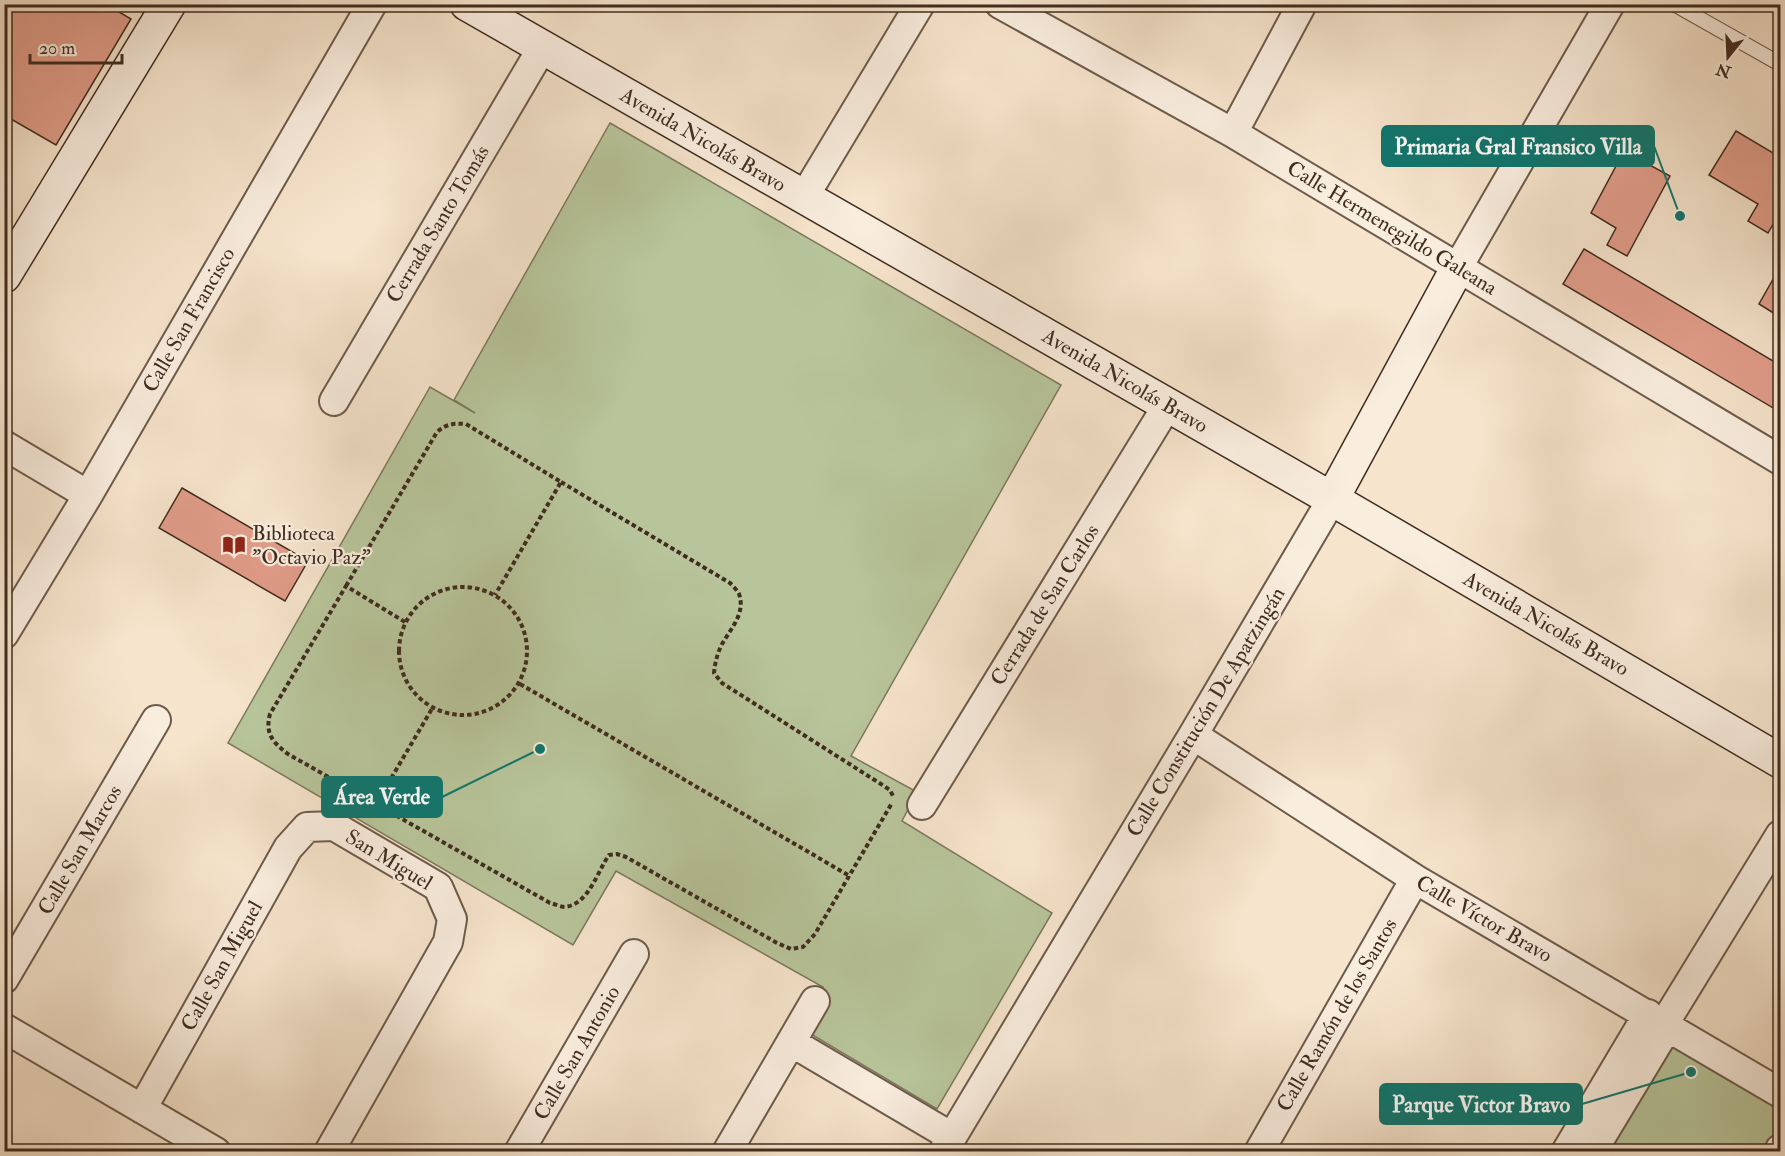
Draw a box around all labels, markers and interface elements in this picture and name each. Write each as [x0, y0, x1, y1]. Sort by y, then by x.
scale bar [30, 27, 122, 65]
north arrow [1698, 27, 1758, 87]
text: 20 m [39, 37, 75, 60]
text: N [1713, 58, 1735, 82]
street label: Avenida Nicolás Bravo [614, 81, 791, 198]
callout: Primaria Gral Fransico Villa [1382, 126, 1654, 166]
text: Primaria Gral Fransico Villa [1394, 133, 1643, 161]
street label: Cerrada Santo Tomás [380, 140, 496, 308]
street label: Calle Hermenegildo Galeana [1282, 154, 1502, 302]
street label: Calle San Francisco [137, 243, 241, 397]
street label: Avenida Nicolás Bravo [1036, 322, 1213, 439]
street label: Cerrada de San Carlos [984, 519, 1106, 691]
place label: Biblioteca "Octavio Paz" [252, 520, 371, 571]
library icon: Biblioteca "Octavio Paz" [221, 532, 247, 558]
street label: Avenida Nicolás Bravo [1457, 565, 1634, 682]
street label: Calle Constitución De Apatzingán [1121, 582, 1291, 842]
callout: Área Verde [322, 777, 442, 817]
street label: Calle San Marcos [32, 780, 128, 920]
text: Área Verde [333, 782, 431, 811]
street label: San Miguel [340, 823, 438, 897]
street label: Calle Víctor Bravo [1411, 869, 1557, 969]
street label: Calle San Miguel [175, 896, 269, 1036]
street label: Calle Ramón de los Santos [1271, 914, 1403, 1116]
street label: Calle San Antonio [528, 981, 626, 1125]
callout: Parque Victor Bravo [1380, 1084, 1582, 1124]
text: Parque Victor Bravo [1392, 1091, 1570, 1120]

